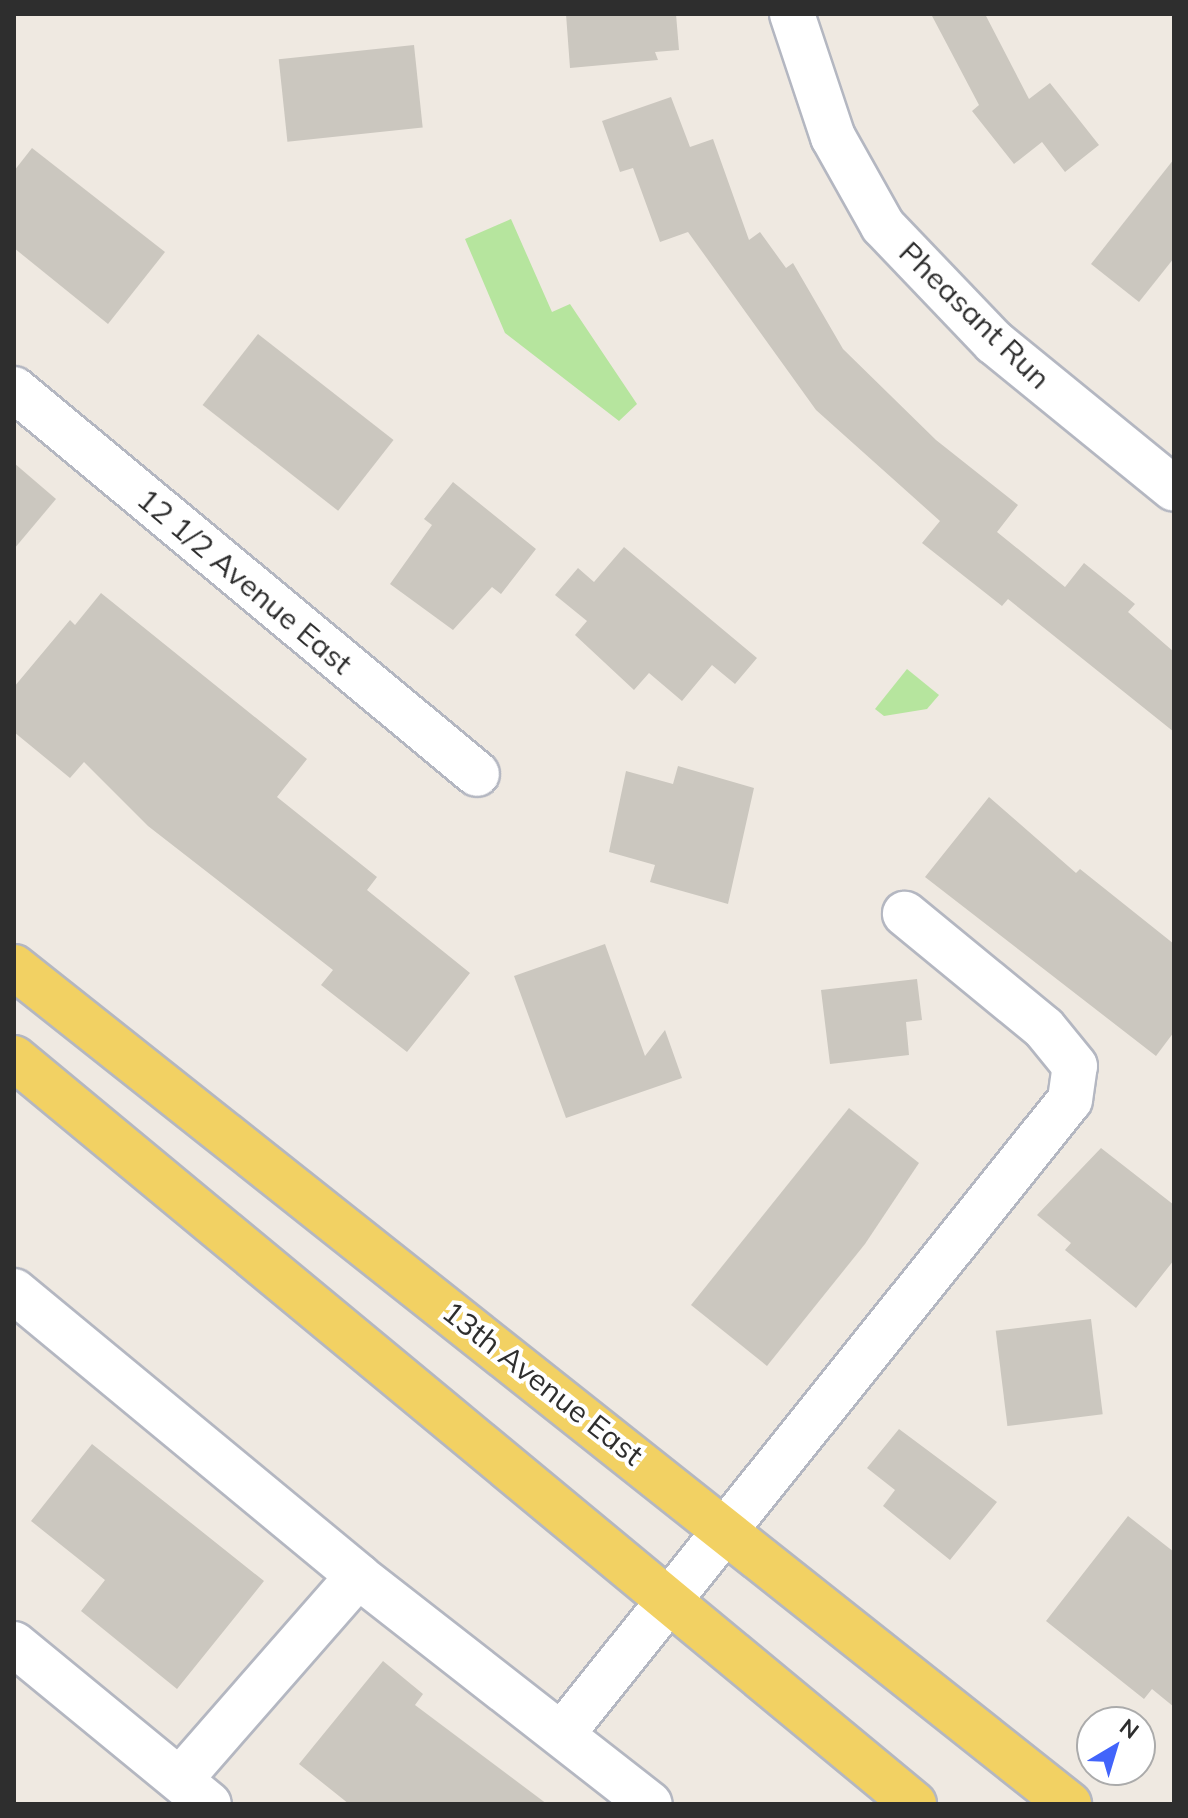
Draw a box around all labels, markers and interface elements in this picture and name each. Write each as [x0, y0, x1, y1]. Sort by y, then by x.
street label: Pheasant Run [892, 234, 1058, 396]
street label: 12 1/2 Avenue East [130, 481, 360, 681]
street label: 13th Avenue East [435, 1293, 651, 1473]
north arrow [1076, 1706, 1156, 1786]
text: N [1114, 1713, 1145, 1745]

